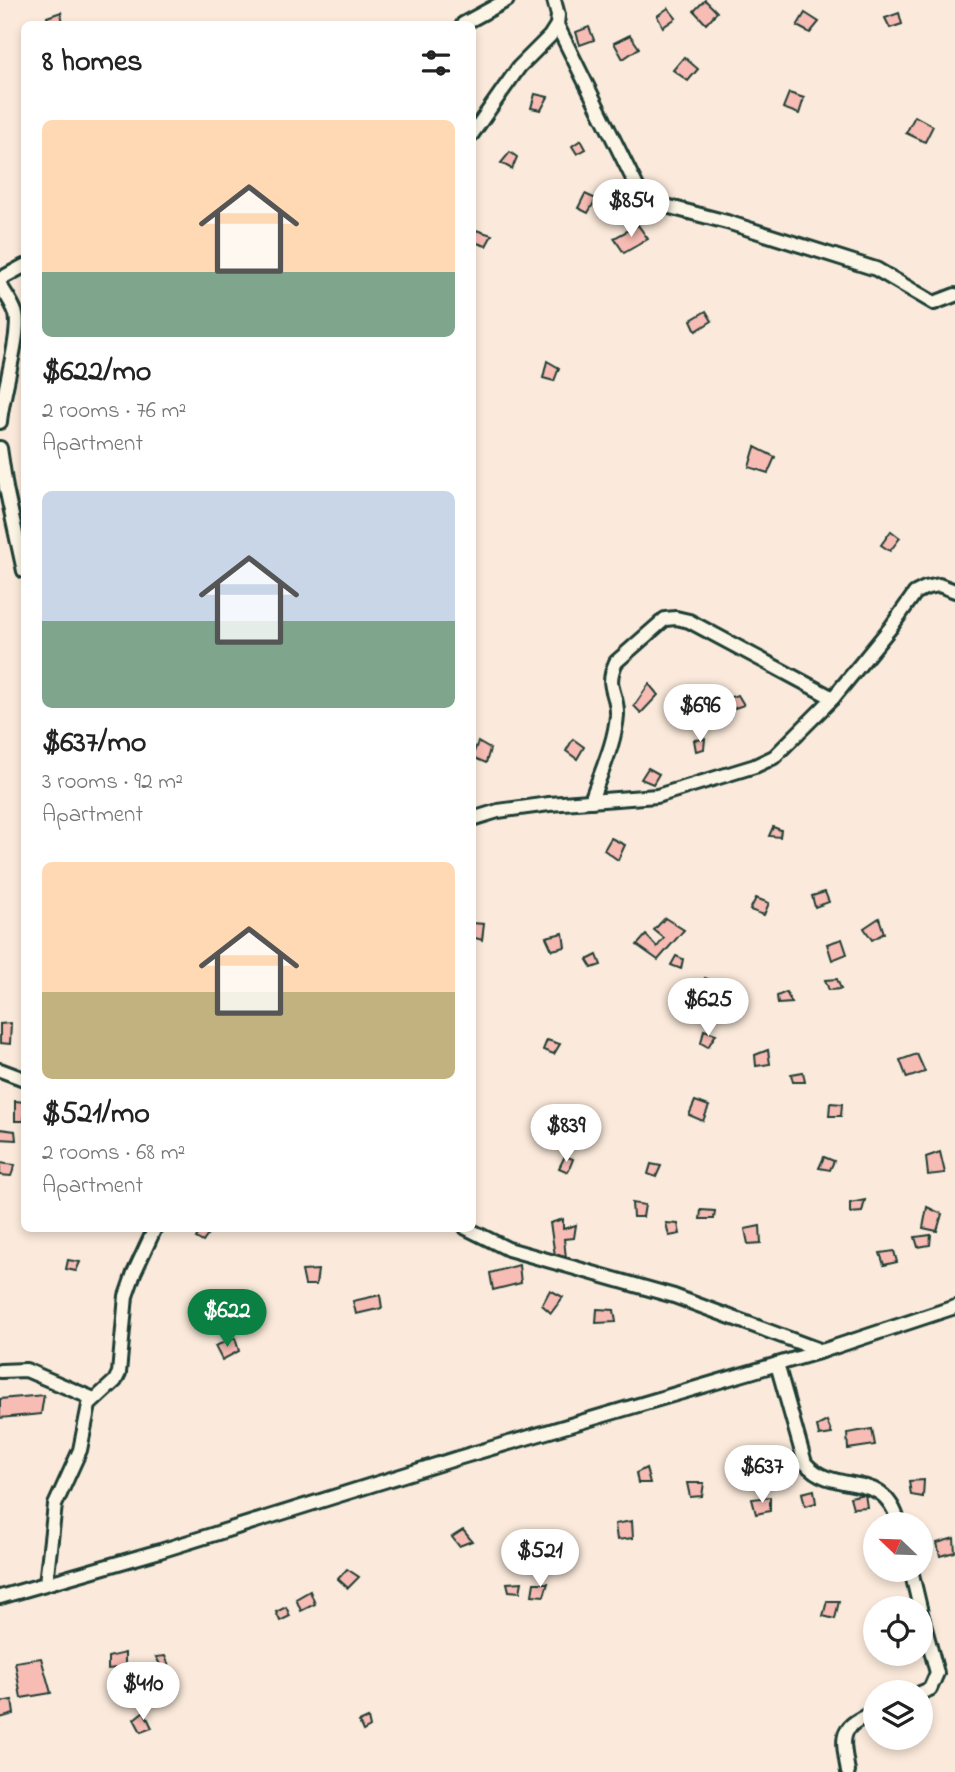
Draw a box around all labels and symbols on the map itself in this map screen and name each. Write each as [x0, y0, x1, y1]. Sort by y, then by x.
pin: $854 [590, 180, 672, 239]
pin: $696 [659, 684, 741, 744]
pin: $625 [667, 978, 749, 1038]
pin: $839 [525, 1104, 607, 1164]
pin: $622 [186, 1290, 268, 1349]
pin: $637 [721, 1446, 803, 1505]
north arrow [863, 1512, 933, 1582]
pin: $521 [499, 1530, 581, 1589]
pin: $410 [102, 1662, 184, 1722]

